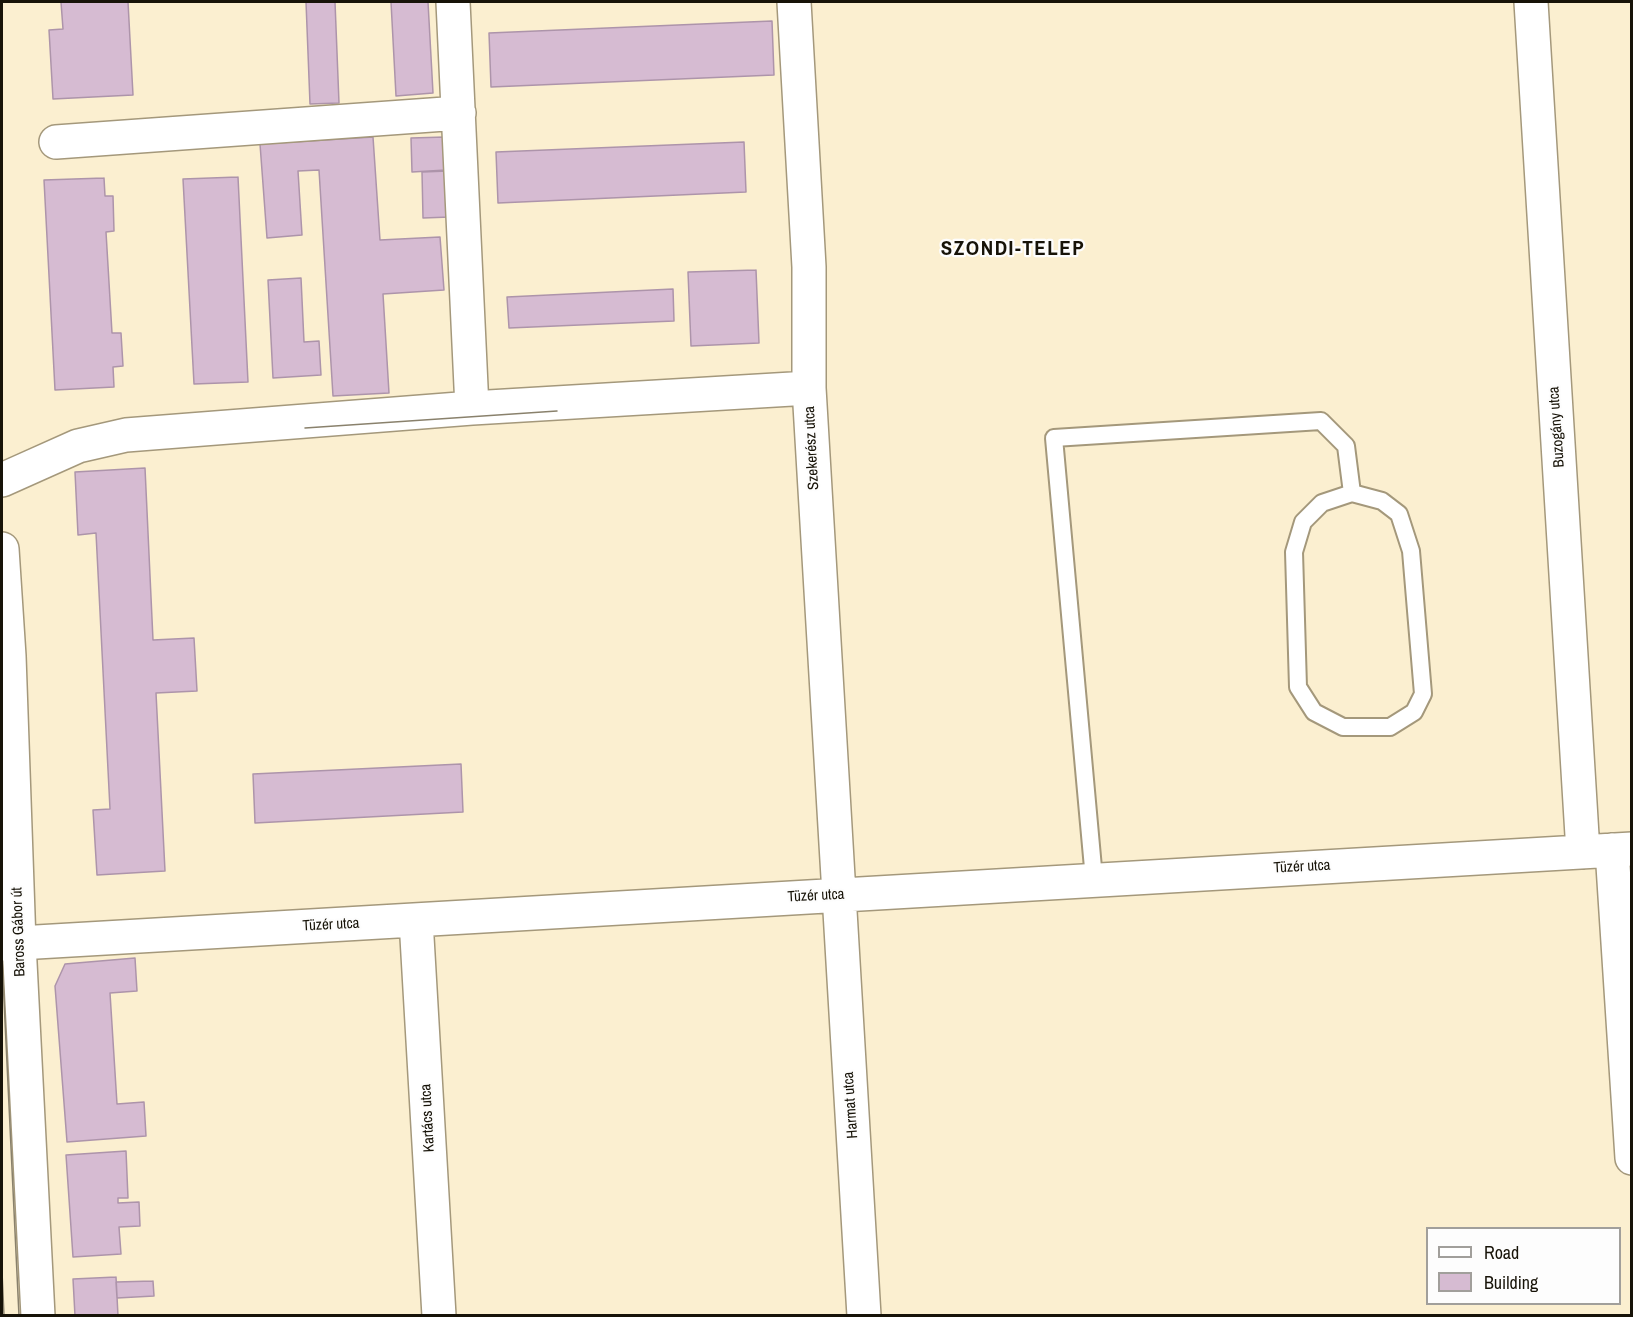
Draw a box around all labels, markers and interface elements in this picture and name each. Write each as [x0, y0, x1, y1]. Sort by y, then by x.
district label: SZONDI-TELEP [941, 236, 1085, 262]
street label: Buzogány utca [1545, 386, 1569, 468]
street label: Szekerész utca [801, 406, 823, 490]
street label: Tüzér utca [1273, 857, 1331, 877]
street label: Tüzér utca [787, 886, 845, 906]
street label: Baross Gábor út [8, 887, 30, 977]
street label: Tüzér utca [302, 915, 360, 935]
street label: Harmat utca [840, 1071, 862, 1139]
street label: Kartács utca [417, 1083, 439, 1153]
legend [1426, 1227, 1621, 1305]
text: Road [1484, 1240, 1519, 1265]
text: Building [1484, 1270, 1538, 1295]

